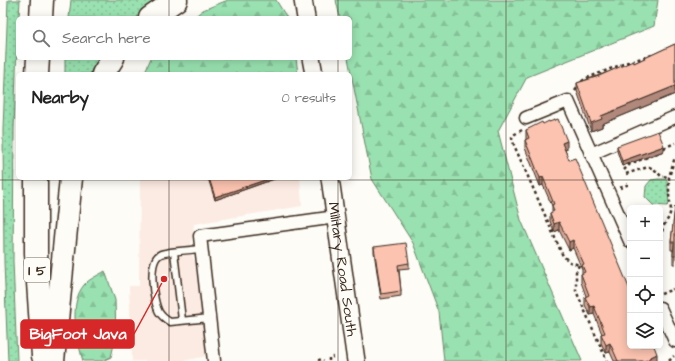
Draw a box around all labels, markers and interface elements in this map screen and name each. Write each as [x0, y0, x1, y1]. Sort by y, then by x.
search box [16, 16, 352, 60]
icon: search [30, 27, 52, 49]
text: Search here [62, 28, 151, 49]
text: Nearby [32, 86, 89, 110]
text: 0 results [281, 89, 336, 107]
street label: Military Road South [323, 201, 362, 338]
map controls [627, 205, 663, 349]
button: + [627, 205, 663, 241]
button: − [627, 241, 663, 277]
road number: I 5 [24, 258, 50, 282]
button: locate [627, 277, 663, 313]
button: layers [627, 313, 663, 349]
callout: BigFoot Java [21, 320, 134, 348]
text: BigFoot Java [29, 323, 127, 347]

